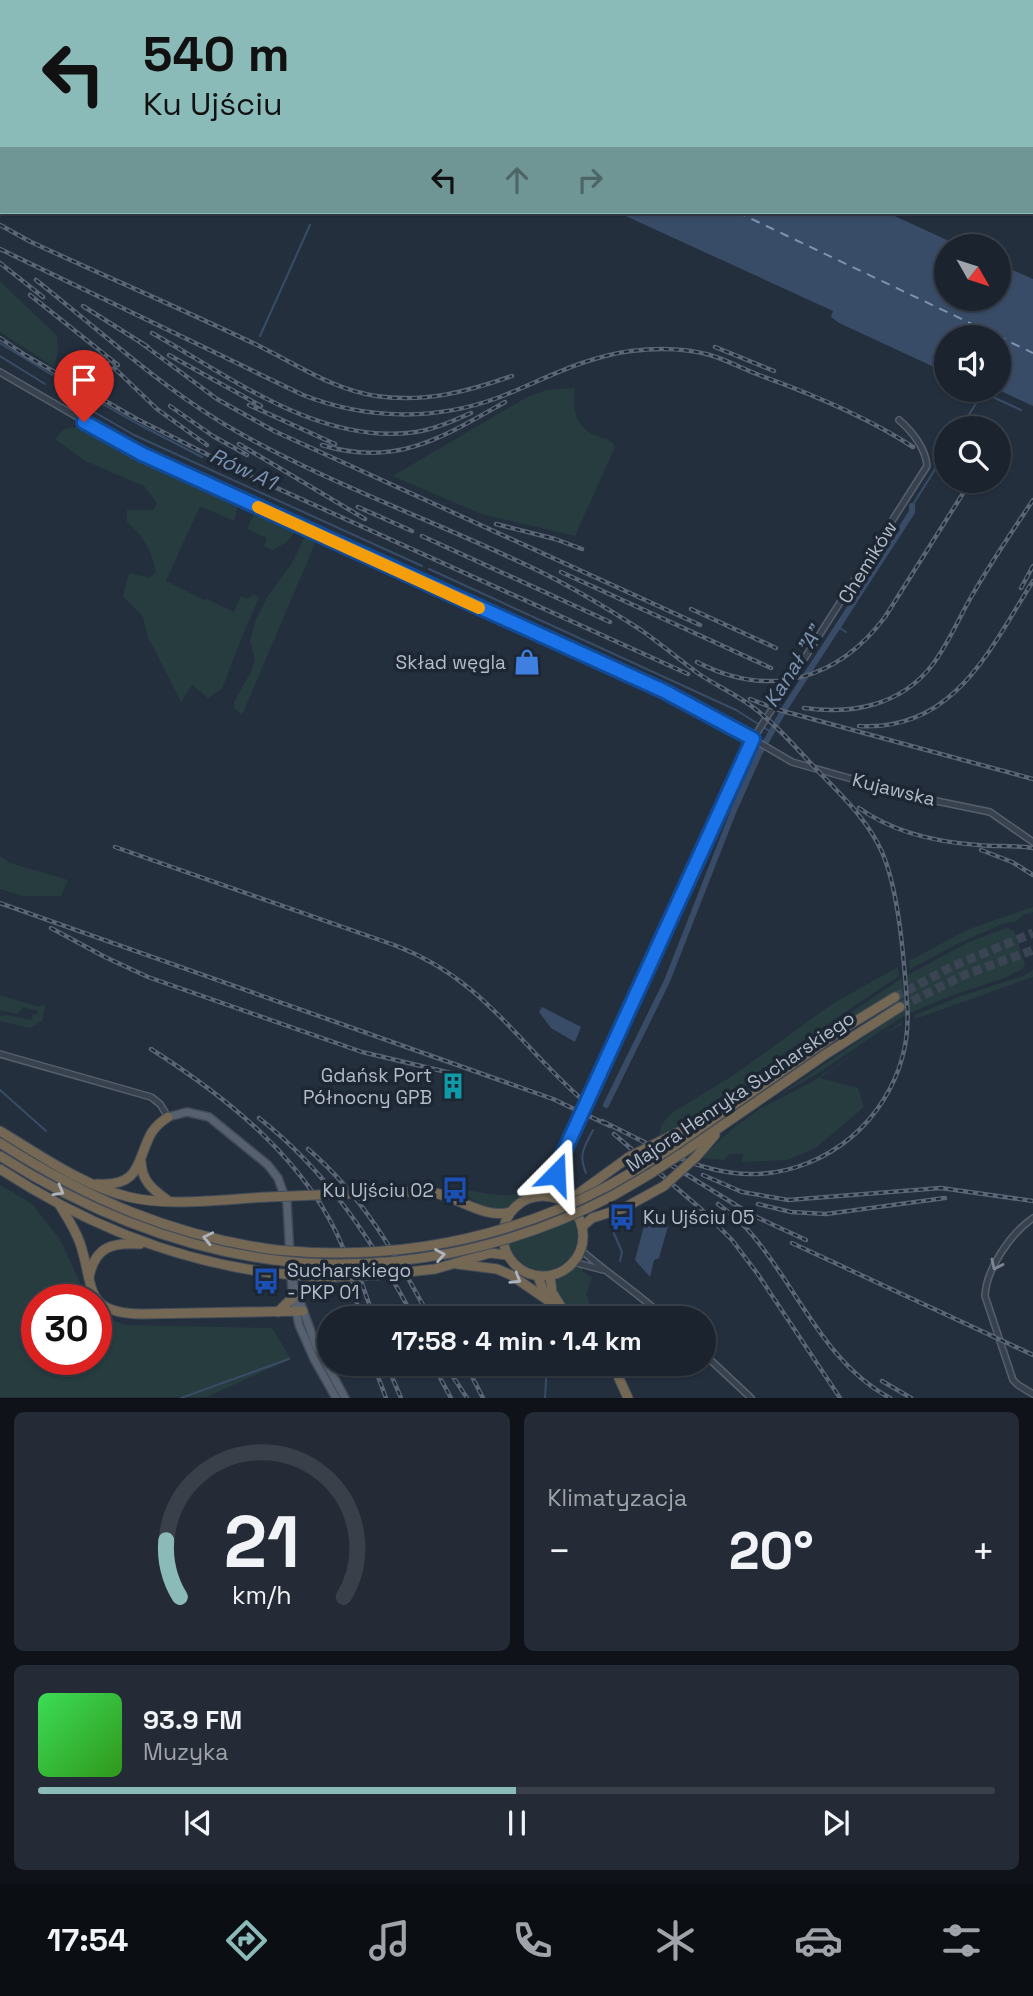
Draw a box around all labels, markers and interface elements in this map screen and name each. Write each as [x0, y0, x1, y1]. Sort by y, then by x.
text: 540 m [143, 23, 290, 85]
icon: left [28, 28, 119, 119]
text: Ku Ujściu [143, 84, 283, 124]
icon: left [425, 161, 463, 199]
icon: ahead [498, 161, 536, 199]
icon: right [571, 161, 609, 199]
north arrow [934, 234, 1012, 312]
map controls [934, 234, 1011, 493]
button: sound [934, 325, 1011, 402]
pin [54, 350, 114, 422]
icon: arrive [65, 361, 103, 399]
button: search [934, 416, 1011, 493]
water label: Rów A1 [206, 442, 283, 497]
street label: Chemików [832, 516, 903, 608]
water label: Kanał "A" [757, 619, 830, 712]
shop icon: Skład węgla [512, 647, 542, 677]
place label: Skład węgla [396, 650, 506, 675]
street label: Kujawska [850, 767, 938, 812]
street label: Majora Henryka Sucharskiego [621, 1005, 859, 1177]
place label: Gdańsk Port Północny GPB [303, 1063, 432, 1110]
building icon: Gdańsk Port Północny GPB [438, 1071, 468, 1101]
position arrow [519, 1137, 593, 1211]
bus stop icon: Ku Ujściu 02 [440, 1175, 470, 1205]
place label: Ku Ujściu 02 [323, 1178, 434, 1203]
one-way arrow [52, 1182, 64, 1196]
bus stop icon: Ku Ujściu 05 [607, 1202, 637, 1232]
place label: Ku Ujściu 05 [643, 1205, 754, 1230]
one-way arrow [203, 1231, 215, 1246]
one-way arrow [434, 1248, 446, 1263]
place label: Sucharskiego - PKP 01 [287, 1258, 411, 1305]
one-way arrow [990, 1258, 1004, 1270]
bus stop icon: Sucharskiego - PKP 01 [251, 1266, 281, 1296]
one-way arrow [508, 1271, 521, 1284]
speed limit sign: 30 [21, 1284, 112, 1375]
text: 17:58 · 4 min · 1.4 km [391, 1324, 642, 1358]
text: Klimatyzacja [548, 1483, 687, 1513]
text: 21 [224, 1496, 300, 1589]
text: 20° [729, 1518, 814, 1584]
text: − [548, 1527, 571, 1575]
text: + [971, 1527, 995, 1575]
text: km/h [232, 1579, 292, 1611]
text: 93.9 FM [143, 1703, 242, 1737]
text: Muzyka [143, 1737, 228, 1767]
icon: previous [179, 1804, 217, 1842]
icon: pause [498, 1804, 536, 1842]
icon: next [817, 1804, 855, 1842]
icon: directions [222, 1916, 271, 1965]
icon: music [365, 1916, 414, 1965]
icon: phone [508, 1916, 557, 1965]
icon: climate [651, 1916, 700, 1965]
icon: car [794, 1916, 843, 1965]
icon: filters [937, 1916, 986, 1965]
text: 17:54 [47, 1920, 128, 1960]

